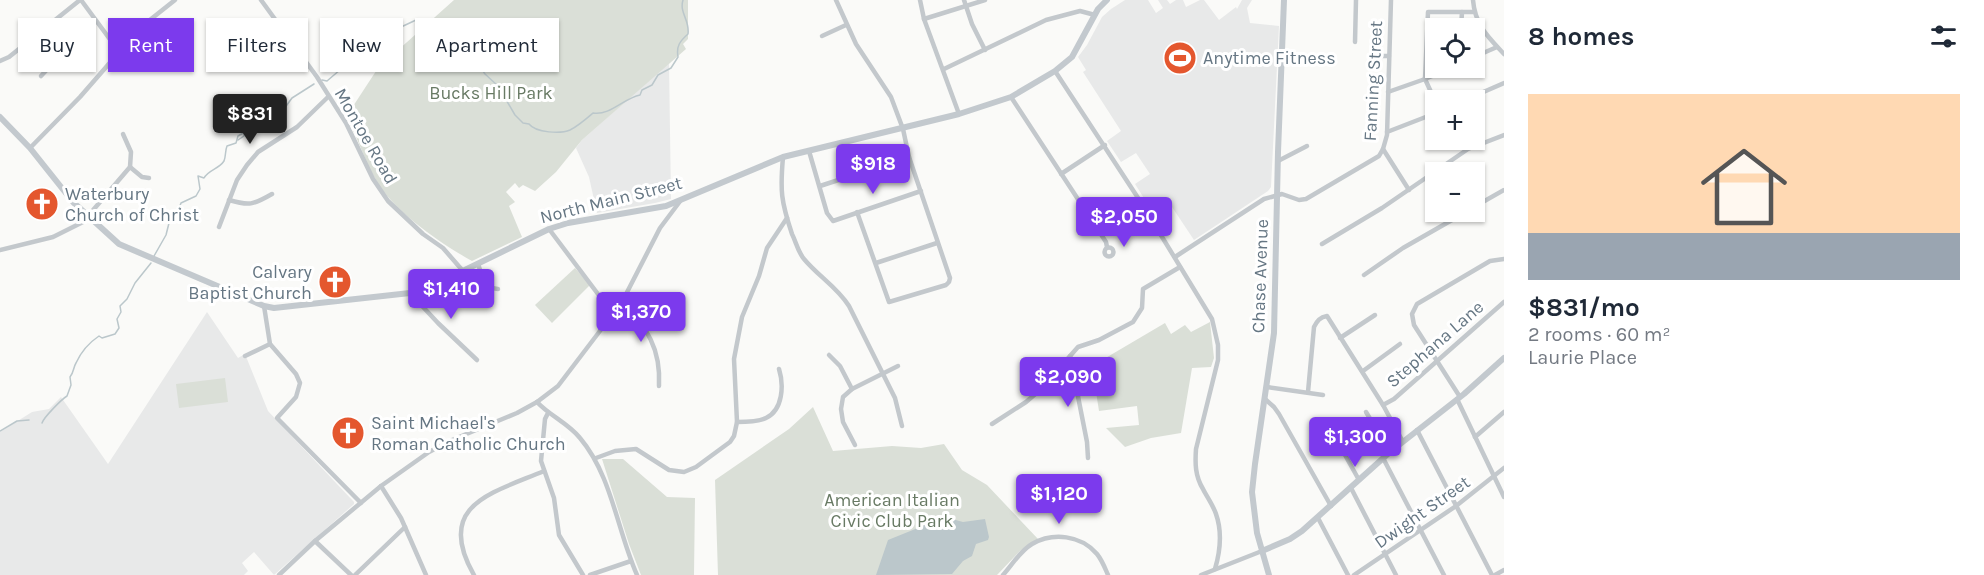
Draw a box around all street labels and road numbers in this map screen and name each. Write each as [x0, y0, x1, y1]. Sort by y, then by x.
street label: Fanning Street [1359, 20, 1387, 142]
street label: Montoe Road [330, 84, 402, 188]
street label: North Main Street [538, 172, 685, 228]
street label: Chase Avenue [1247, 219, 1273, 333]
street label: Stephana Lane [1382, 296, 1488, 392]
street label: Dwight Street [1370, 471, 1474, 553]

